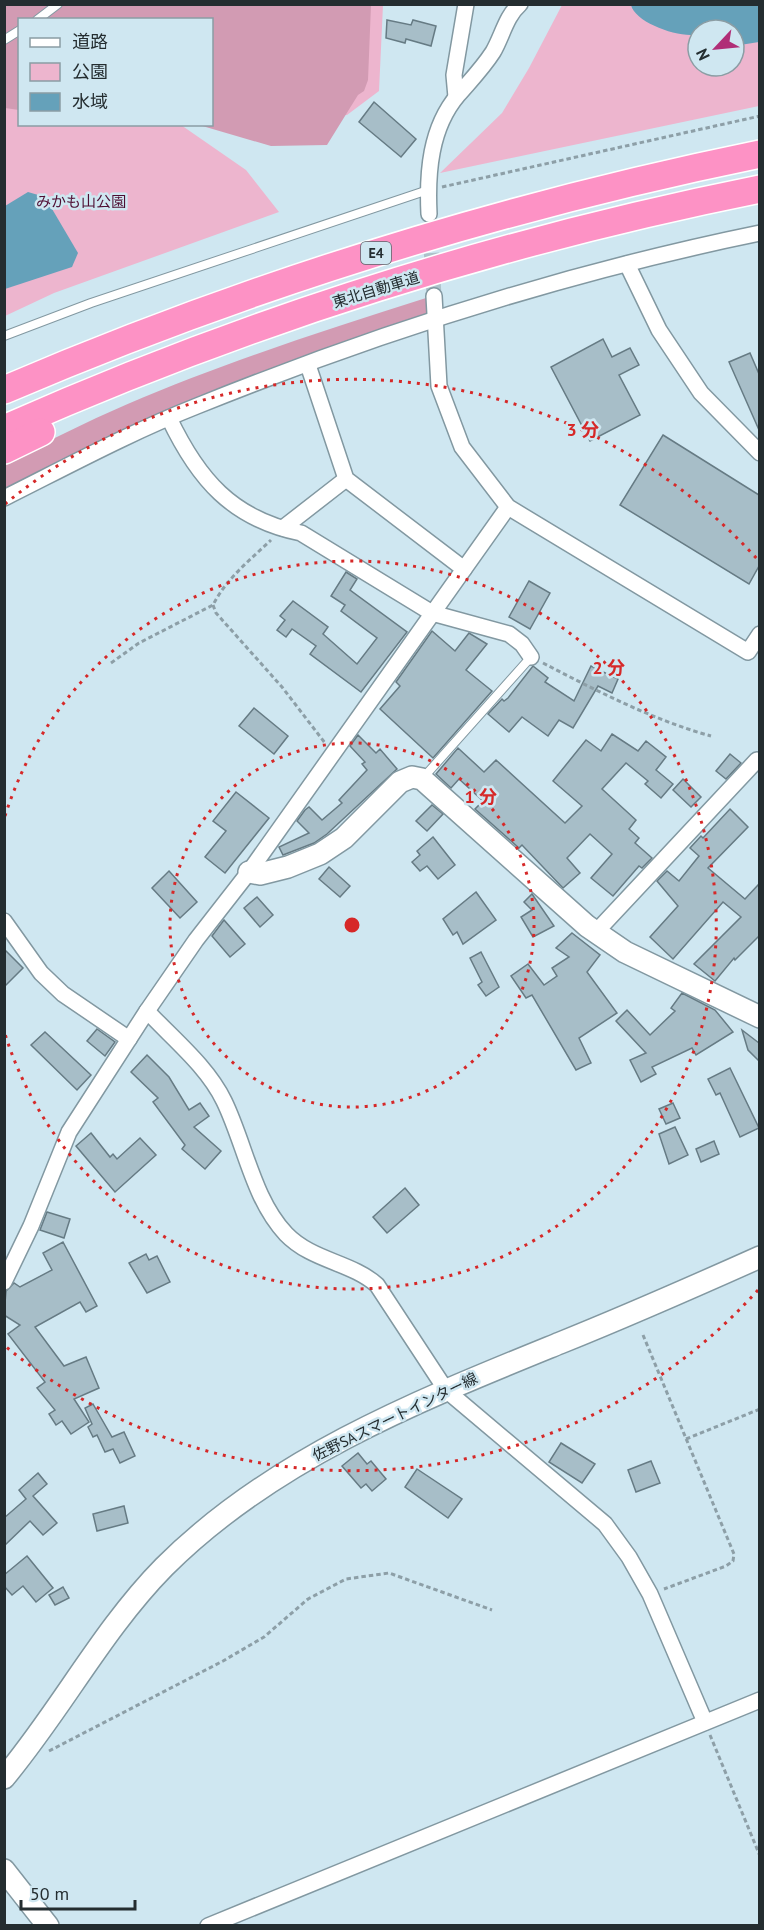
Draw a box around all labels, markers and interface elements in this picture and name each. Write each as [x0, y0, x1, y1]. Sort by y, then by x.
legend [18, 18, 213, 126]
north arrow [686, 18, 746, 78]
text: 道路 [72, 30, 108, 53]
text: N [691, 45, 714, 64]
text: 公園 [72, 60, 108, 83]
text: 水域 [72, 90, 108, 113]
park label: みかも山公園 [36, 192, 126, 211]
road number: E4 [361, 242, 391, 264]
street label: 東北自動車道 [330, 267, 422, 312]
text: 3 分 [567, 418, 599, 441]
text: 2 分 [593, 656, 625, 679]
text: 1 分 [465, 785, 497, 808]
centre of rings [342, 915, 362, 935]
street label: 佐野SAスマートインター線 [309, 1368, 480, 1465]
scale bar [21, 1873, 135, 1911]
text: 50 m [30, 1882, 69, 1905]

